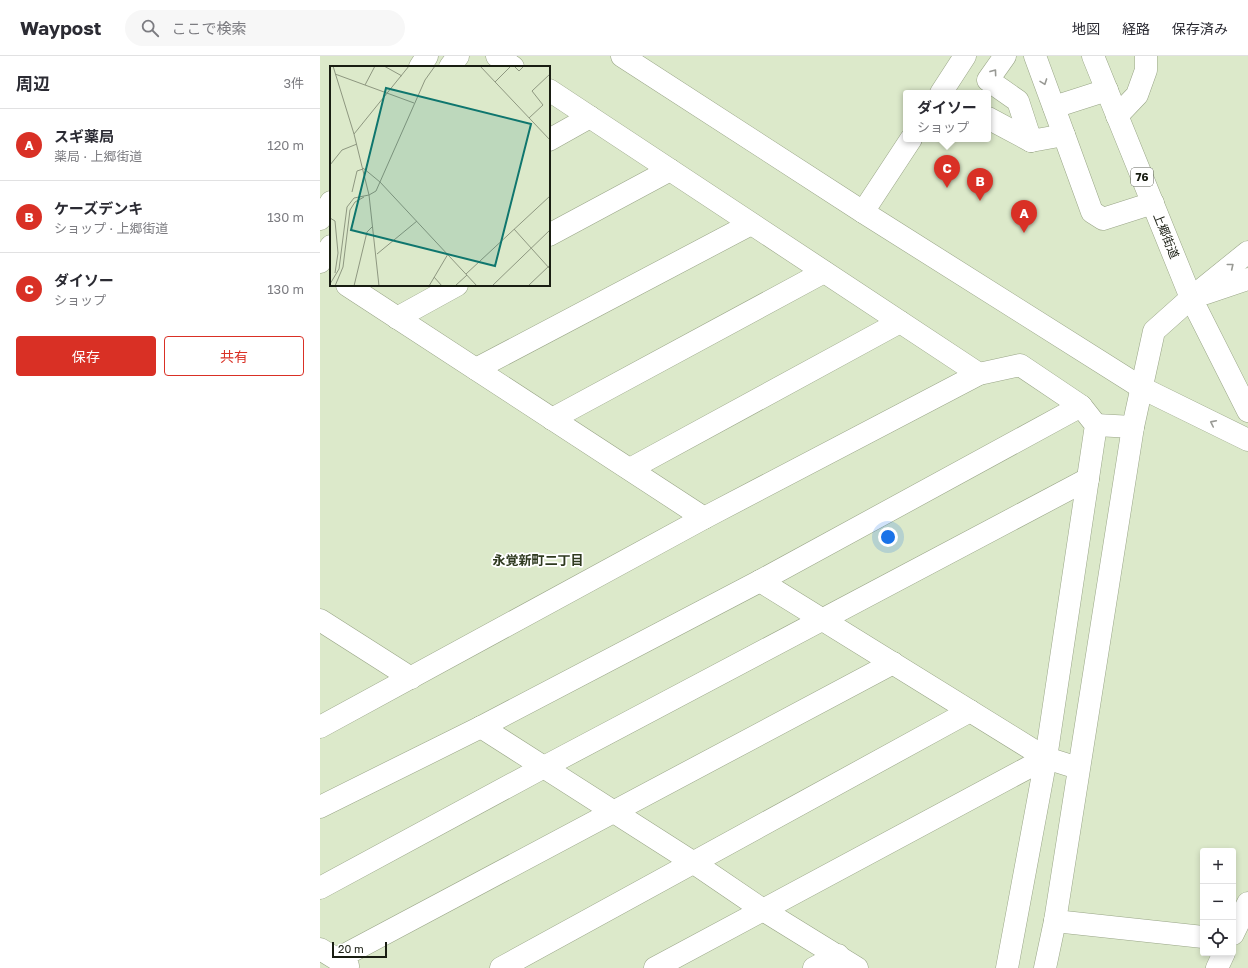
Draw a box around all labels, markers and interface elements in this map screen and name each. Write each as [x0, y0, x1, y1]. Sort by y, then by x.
search box [125, 10, 405, 46]
text: Waypost [20, 16, 101, 39]
icon: search [139, 17, 161, 39]
text: ここで検索 [171, 19, 246, 37]
text: 地図 [1072, 20, 1100, 37]
text: 経路 [1122, 20, 1150, 37]
text: 保存済み [1172, 20, 1228, 37]
inset map [330, 66, 550, 286]
one-way arrow [989, 69, 996, 76]
text: 周辺 [16, 73, 50, 94]
text: 3件 [283, 75, 304, 91]
one-way arrow [1039, 78, 1048, 85]
popup [903, 90, 991, 142]
text: ダイソー [917, 98, 977, 116]
text: ショップ [917, 119, 969, 135]
text: スギ薬局 [54, 127, 114, 145]
text: A [24, 137, 34, 153]
text: 120 m [267, 137, 304, 153]
text: 薬局 · 上郷街道 [54, 148, 142, 164]
pin: C [934, 155, 960, 188]
pin: B [967, 168, 993, 201]
road number: 76 [1131, 168, 1153, 186]
text: ケーズデンキ [54, 199, 143, 217]
pin: A [1011, 200, 1037, 233]
text: B [24, 209, 34, 225]
text: 130 m [267, 209, 304, 225]
street label: 上郷街道 [1151, 211, 1182, 261]
text: ショップ · 上郷街道 [54, 220, 168, 236]
one-way arrow [1226, 264, 1233, 271]
text: ダイソー [54, 271, 114, 289]
text: C [24, 281, 34, 297]
text: 130 m [267, 281, 304, 297]
text: ショップ [54, 292, 106, 308]
button: 保存 [16, 336, 156, 376]
button: 共有 [164, 336, 304, 376]
one-way arrow [1210, 420, 1217, 428]
your location [878, 527, 898, 547]
district label: 永覚新町二丁目 [492, 552, 584, 568]
map controls [1200, 848, 1236, 956]
button: + [1200, 848, 1236, 884]
button: − [1200, 884, 1236, 920]
button: locate [1200, 920, 1236, 956]
scale bar [332, 940, 387, 959]
text: 20 m [338, 942, 364, 955]

